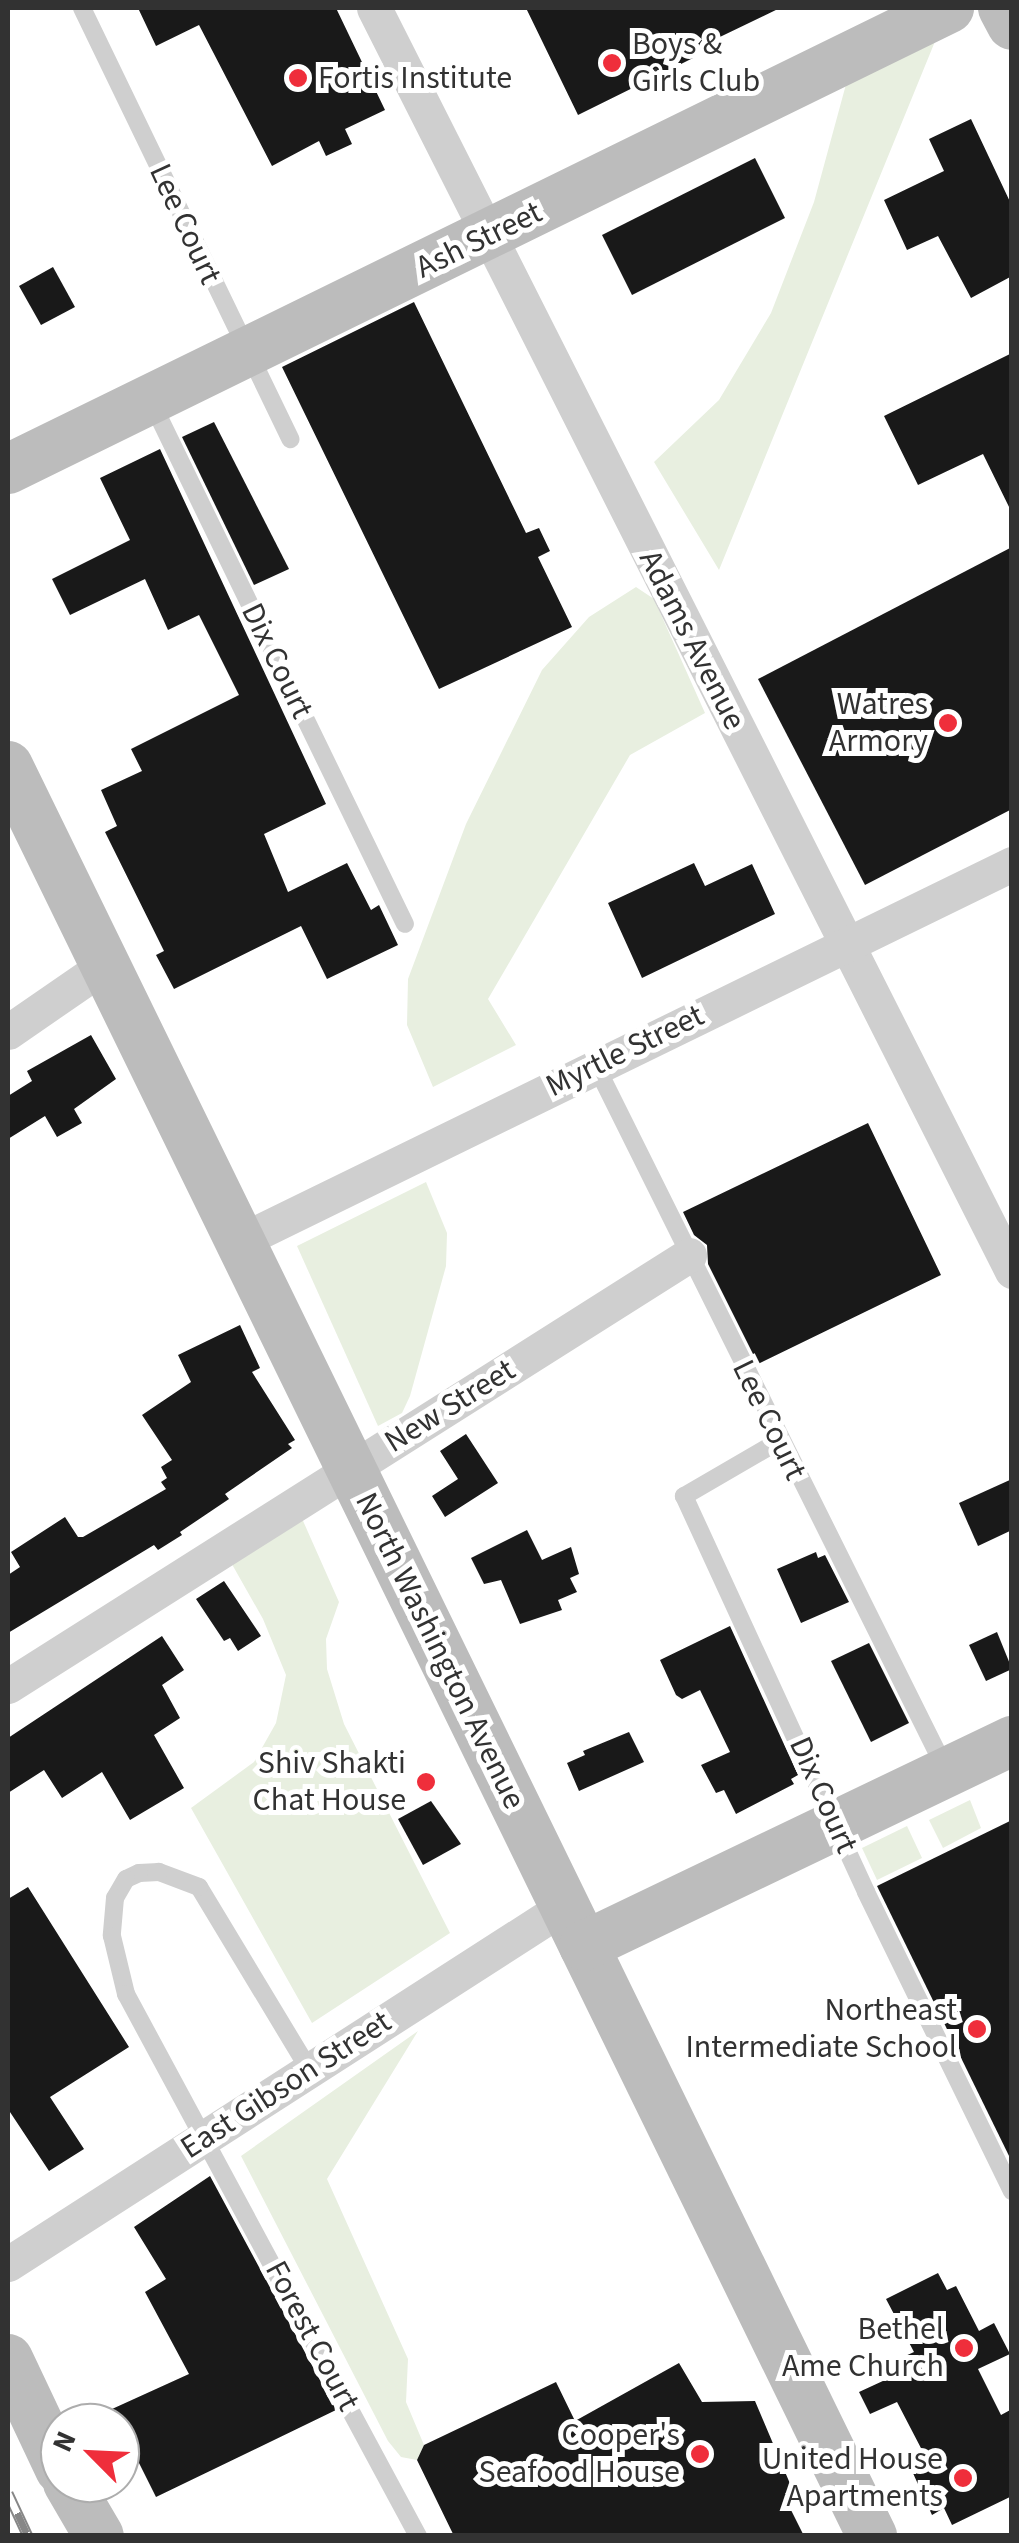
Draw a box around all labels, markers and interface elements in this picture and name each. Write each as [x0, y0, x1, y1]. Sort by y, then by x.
place label: Boys & Girls Club [632, 26, 760, 101]
marker: Boys & Girls Club [601, 52, 623, 74]
place label: Fortis Institute [318, 59, 512, 97]
marker: Fortis Institute [287, 67, 309, 89]
street label: Lee Court [140, 158, 230, 290]
street label: Ash Street [410, 193, 548, 287]
street label: Adams Avenue [630, 544, 754, 736]
street label: Dix Court [233, 597, 321, 725]
place label: Watres Armory [829, 686, 928, 761]
marker: Watres Armory [937, 712, 959, 734]
street label: Myrtle Street [540, 996, 710, 1106]
street label: New Street [378, 1351, 522, 1461]
street label: Lee Court [724, 1354, 814, 1486]
street label: North Washington Avenue [347, 1487, 533, 1815]
street label: Dix Court [780, 1731, 866, 1859]
place label: Shiv Shakti Chat House [253, 1745, 406, 1820]
marker: Shiv Shakti Chat House [415, 1771, 437, 1793]
place label: Northeast Intermediate School [685, 1992, 957, 2067]
street label: East Gibson Street [174, 2003, 398, 2167]
marker: Northeast Intermediate School [966, 2018, 988, 2040]
street label: Forest Court [256, 2254, 368, 2418]
place label: Bethel Ame Church [782, 2311, 944, 2386]
marker: Bethel Ame Church [953, 2337, 975, 2359]
north arrow [40, 2403, 140, 2503]
place label: Cooper's Seafood House [479, 2417, 680, 2492]
text: N [42, 2425, 86, 2458]
place label: United House Apartments [762, 2441, 943, 2516]
marker: Cooper's Seafood House [689, 2443, 711, 2465]
marker: United House Apartments [952, 2467, 974, 2489]

